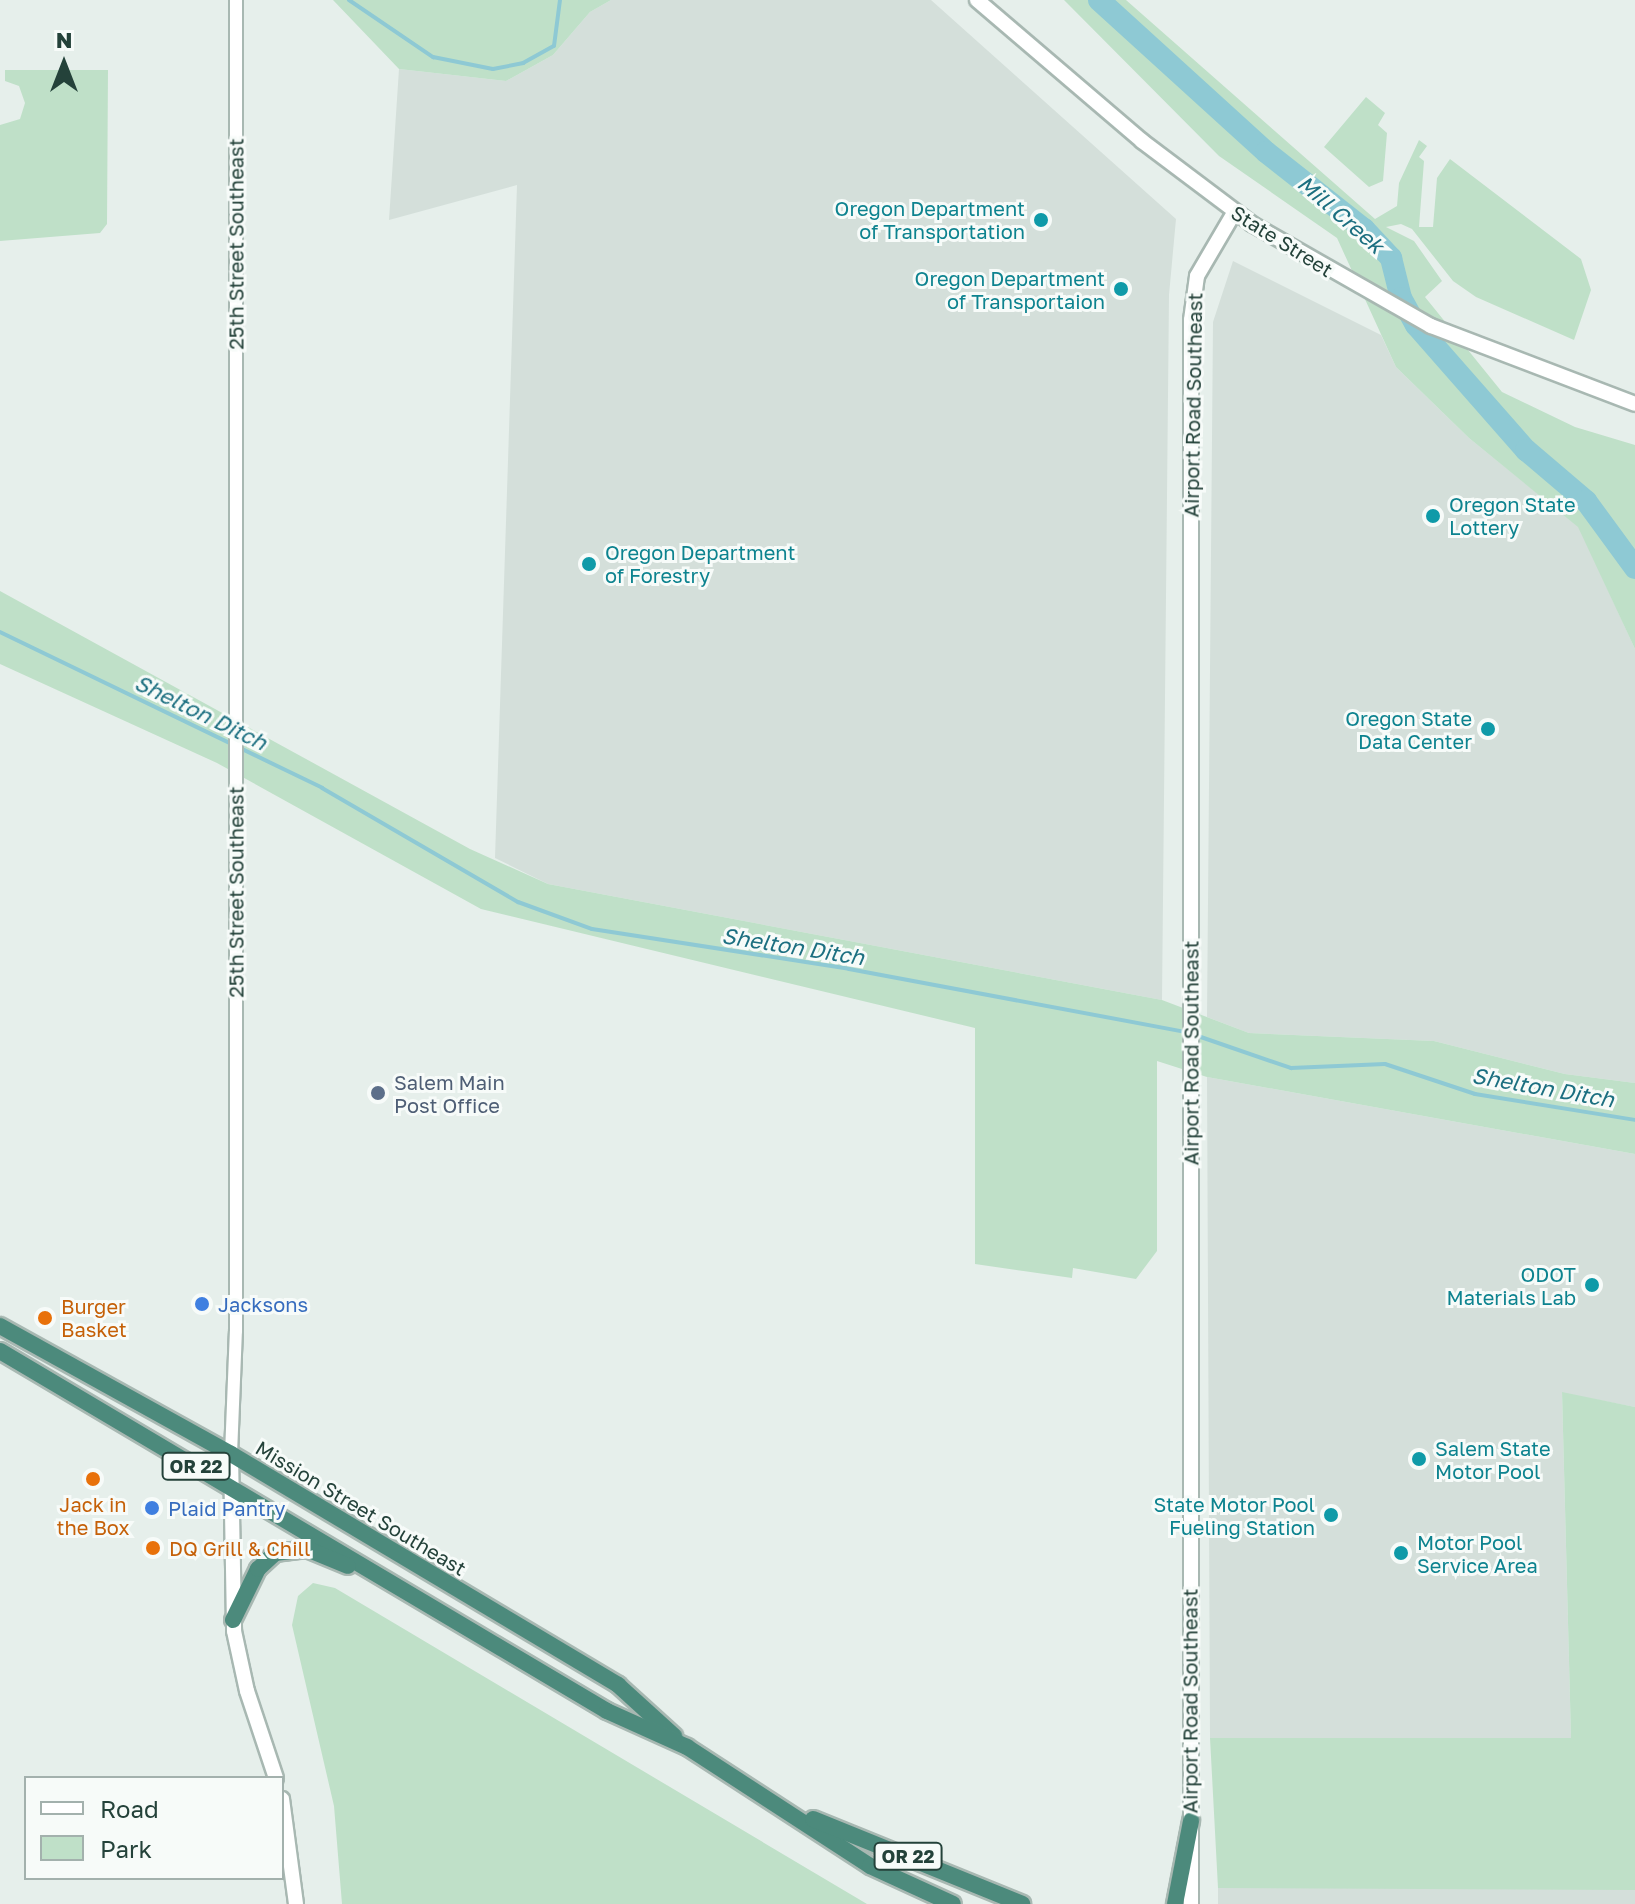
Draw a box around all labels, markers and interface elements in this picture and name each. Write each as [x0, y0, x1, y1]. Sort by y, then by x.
north arrow [24, 24, 104, 104]
text: N [56, 26, 72, 53]
street label: 25th Street Southeast [224, 138, 248, 350]
water label: Mill Creek [1292, 169, 1390, 259]
place label: Oregon Department of Transportation [835, 196, 1025, 243]
street label: State Street [1227, 200, 1337, 282]
marker: Oregon Department of Transportation [1032, 211, 1050, 229]
place label: Oregon Department of Transportaion [915, 266, 1105, 313]
marker: Oregon Department of Transportaion [1112, 280, 1130, 298]
street label: Airport Road Southeast [1179, 292, 1207, 518]
place label: Oregon State Lottery [1449, 492, 1576, 539]
marker: Oregon State Lottery [1424, 507, 1442, 525]
place label: Oregon Department of Forestry [605, 540, 795, 587]
marker: Oregon Department of Forestry [580, 555, 598, 573]
water label: Shelton Ditch [131, 669, 271, 755]
place label: Oregon State Data Center [1345, 706, 1472, 753]
marker: Oregon State Data Center [1479, 720, 1497, 738]
street label: 25th Street Southeast [224, 786, 248, 998]
water label: Shelton Ditch [720, 922, 866, 970]
street label: Airport Road Southeast [1179, 941, 1203, 1165]
water label: Shelton Ditch [1470, 1062, 1616, 1112]
place label: Salem Main Post Office [394, 1070, 505, 1117]
marker: Salem Main Post Office [369, 1084, 387, 1102]
place label: ODOT Materials Lab [1446, 1262, 1576, 1309]
marker: ODOT Materials Lab [1583, 1276, 1601, 1294]
place label: Jacksons [218, 1292, 308, 1316]
place label: Burger Basket [61, 1294, 127, 1341]
marker: Jacksons [193, 1295, 211, 1313]
marker: Burger Basket [36, 1309, 54, 1327]
street label: Mission Street Southeast [251, 1436, 471, 1580]
place label: Salem State Motor Pool [1435, 1436, 1551, 1483]
marker: Salem State Motor Pool [1410, 1450, 1428, 1468]
road number: OR 22 [160, 1452, 232, 1480]
marker: Jack in the Box [84, 1470, 102, 1488]
place label: Jack in the Box [57, 1492, 129, 1539]
place label: State Motor Pool Fueling Station [1154, 1492, 1315, 1539]
place label: Plaid Pantry [168, 1496, 285, 1520]
marker: Plaid Pantry [143, 1499, 161, 1517]
marker: State Motor Pool Fueling Station [1322, 1506, 1340, 1524]
place label: Motor Pool Service Area [1417, 1530, 1538, 1577]
place label: DQ Grill & Chill [169, 1536, 310, 1560]
marker: DQ Grill & Chill [144, 1539, 162, 1557]
marker: Motor Pool Service Area [1392, 1544, 1410, 1562]
street label: Airport Road Southeast [1178, 1589, 1202, 1813]
legend [24, 1776, 284, 1880]
text: Road [100, 1794, 159, 1823]
text: Park [100, 1834, 152, 1863]
road number: OR 22 [872, 1842, 944, 1870]

